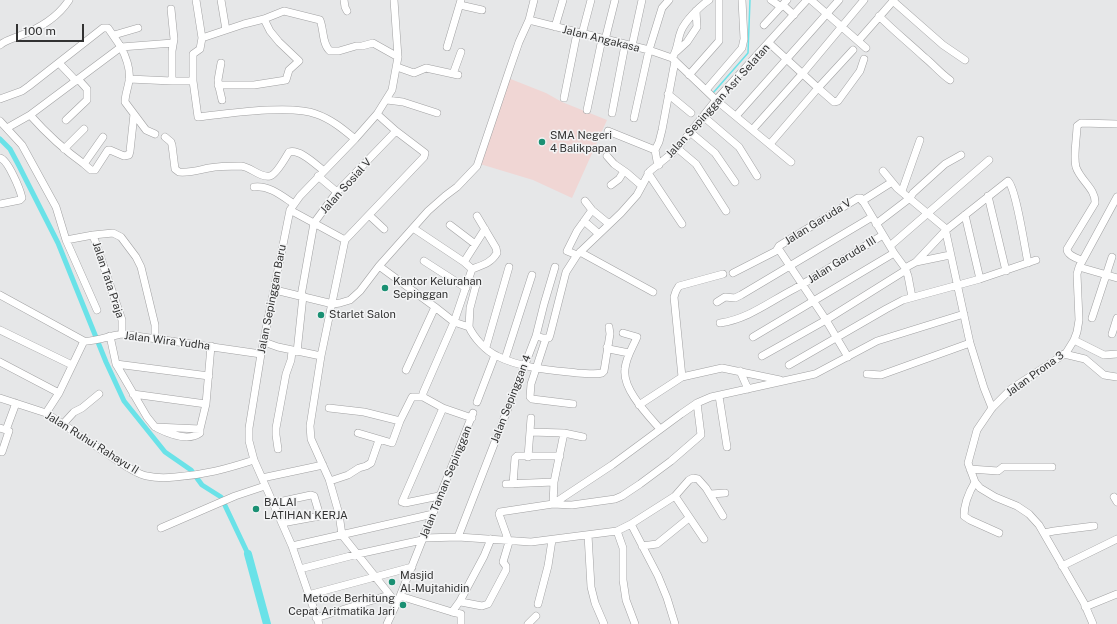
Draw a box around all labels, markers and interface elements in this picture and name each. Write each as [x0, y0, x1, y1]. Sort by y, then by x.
scale bar [18, 16, 86, 42]
street label: Jalan Angakasa [561, 23, 641, 55]
text: 100 m [23, 24, 56, 38]
street label: Jalan Sepinggan Asri Selatan [663, 41, 773, 161]
place label: SMA Negeri 4 Balikpapan [550, 129, 617, 155]
marker: SMA Negeri 4 Balikpapan [537, 137, 547, 147]
street label: Jalan Sosial V [318, 156, 374, 216]
street label: Jalan Garuda V [782, 196, 854, 248]
street label: Jalan Garuda III [805, 234, 879, 286]
street label: Jalan Tata Praja [89, 240, 127, 320]
street label: Jalan Sepinggan Baru [255, 243, 289, 355]
place label: Kantor Kelurahan Sepinggan [393, 275, 482, 301]
marker: Kantor Kelurahan Sepinggan [380, 283, 390, 293]
place label: Starlet Salon [329, 308, 396, 322]
marker: Starlet Salon [316, 310, 326, 320]
street label: Jalan Wira Yudha [123, 329, 211, 353]
street label: Jalan Prona 3 [1004, 349, 1066, 399]
street label: Jalan Sepinggan 4 [488, 353, 534, 445]
street label: Jalan Ruhui Rahayu II [43, 409, 141, 477]
street label: Jalan Taman Sepinggan [417, 424, 475, 540]
place label: BALAI LATIHAN KERJA [264, 496, 348, 522]
marker: BALAI LATIHAN KERJA [251, 504, 261, 514]
place label: Masjid Al-Mujtahidin [400, 569, 469, 595]
marker: Masjid Al-Mujtahidin [387, 577, 397, 587]
place label: Metode Berhitung Cepat Aritmatika Jari [288, 592, 395, 618]
marker: Metode Berhitung Cepat Aritmatika Jari [398, 600, 408, 610]

